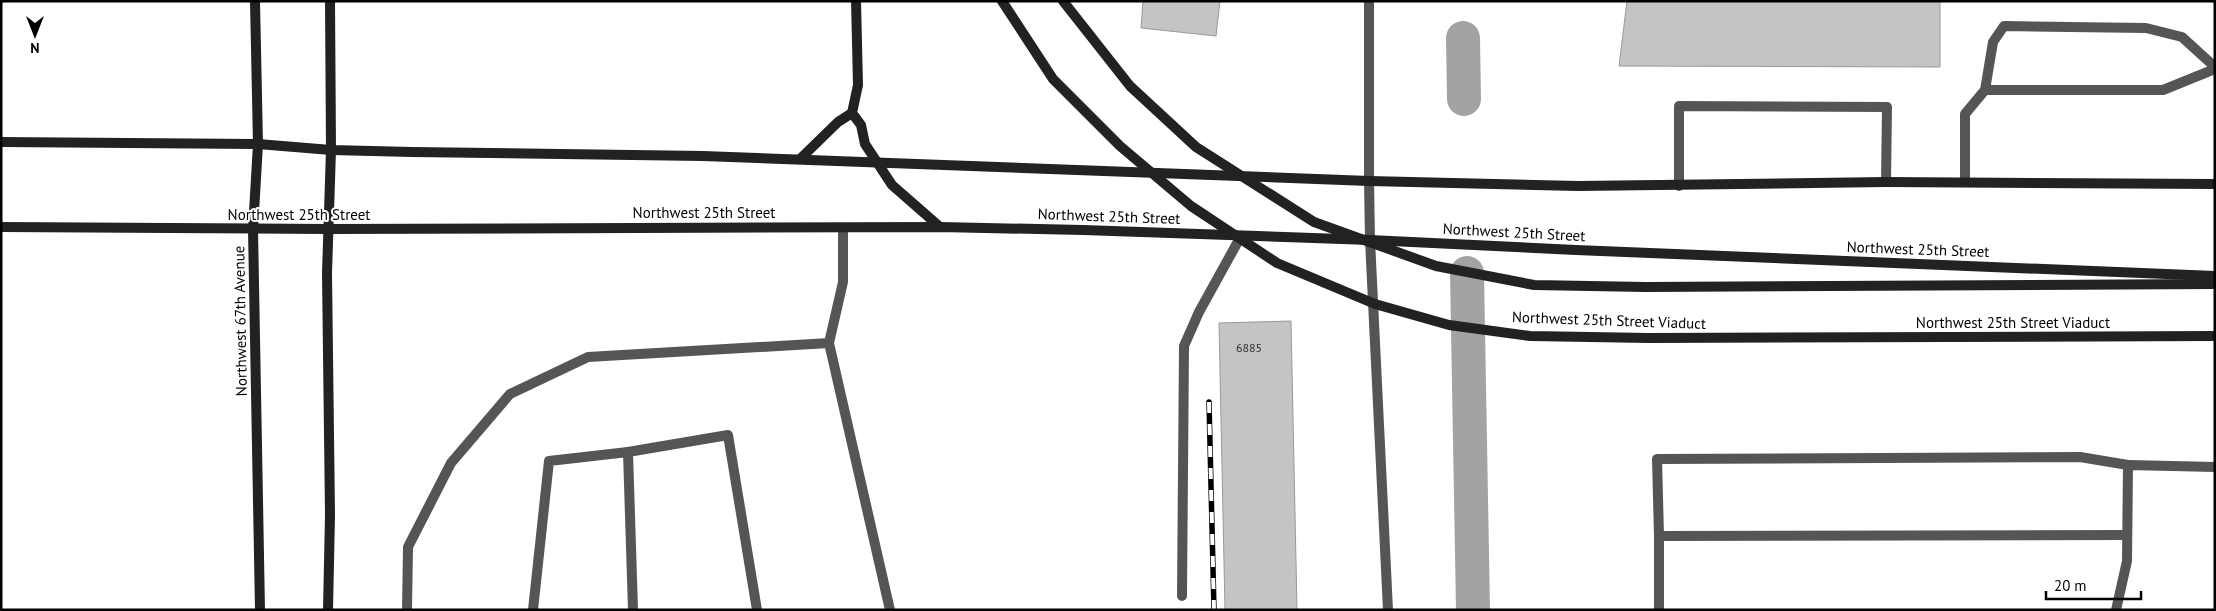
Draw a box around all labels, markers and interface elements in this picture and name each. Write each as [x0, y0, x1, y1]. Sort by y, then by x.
north arrow [10, 10, 60, 60]
text: N [30, 39, 40, 57]
street label: Northwest 25th Street [633, 203, 775, 222]
street label: Northwest 25th Street [1037, 204, 1181, 228]
street label: Northwest 25th Street [228, 205, 370, 224]
street label: Northwest 25th Street [1442, 219, 1586, 245]
street label: Northwest 25th Street [1846, 237, 1990, 261]
street label: Northwest 67th Avenue [229, 246, 251, 396]
street label: Northwest 25th Street Viaduct [1512, 307, 1706, 333]
street label: Northwest 25th Street Viaduct [1916, 313, 2110, 332]
house number: 6885 [1236, 340, 1262, 355]
scale bar [2046, 568, 2141, 600]
text: 20 m [2054, 576, 2087, 595]

